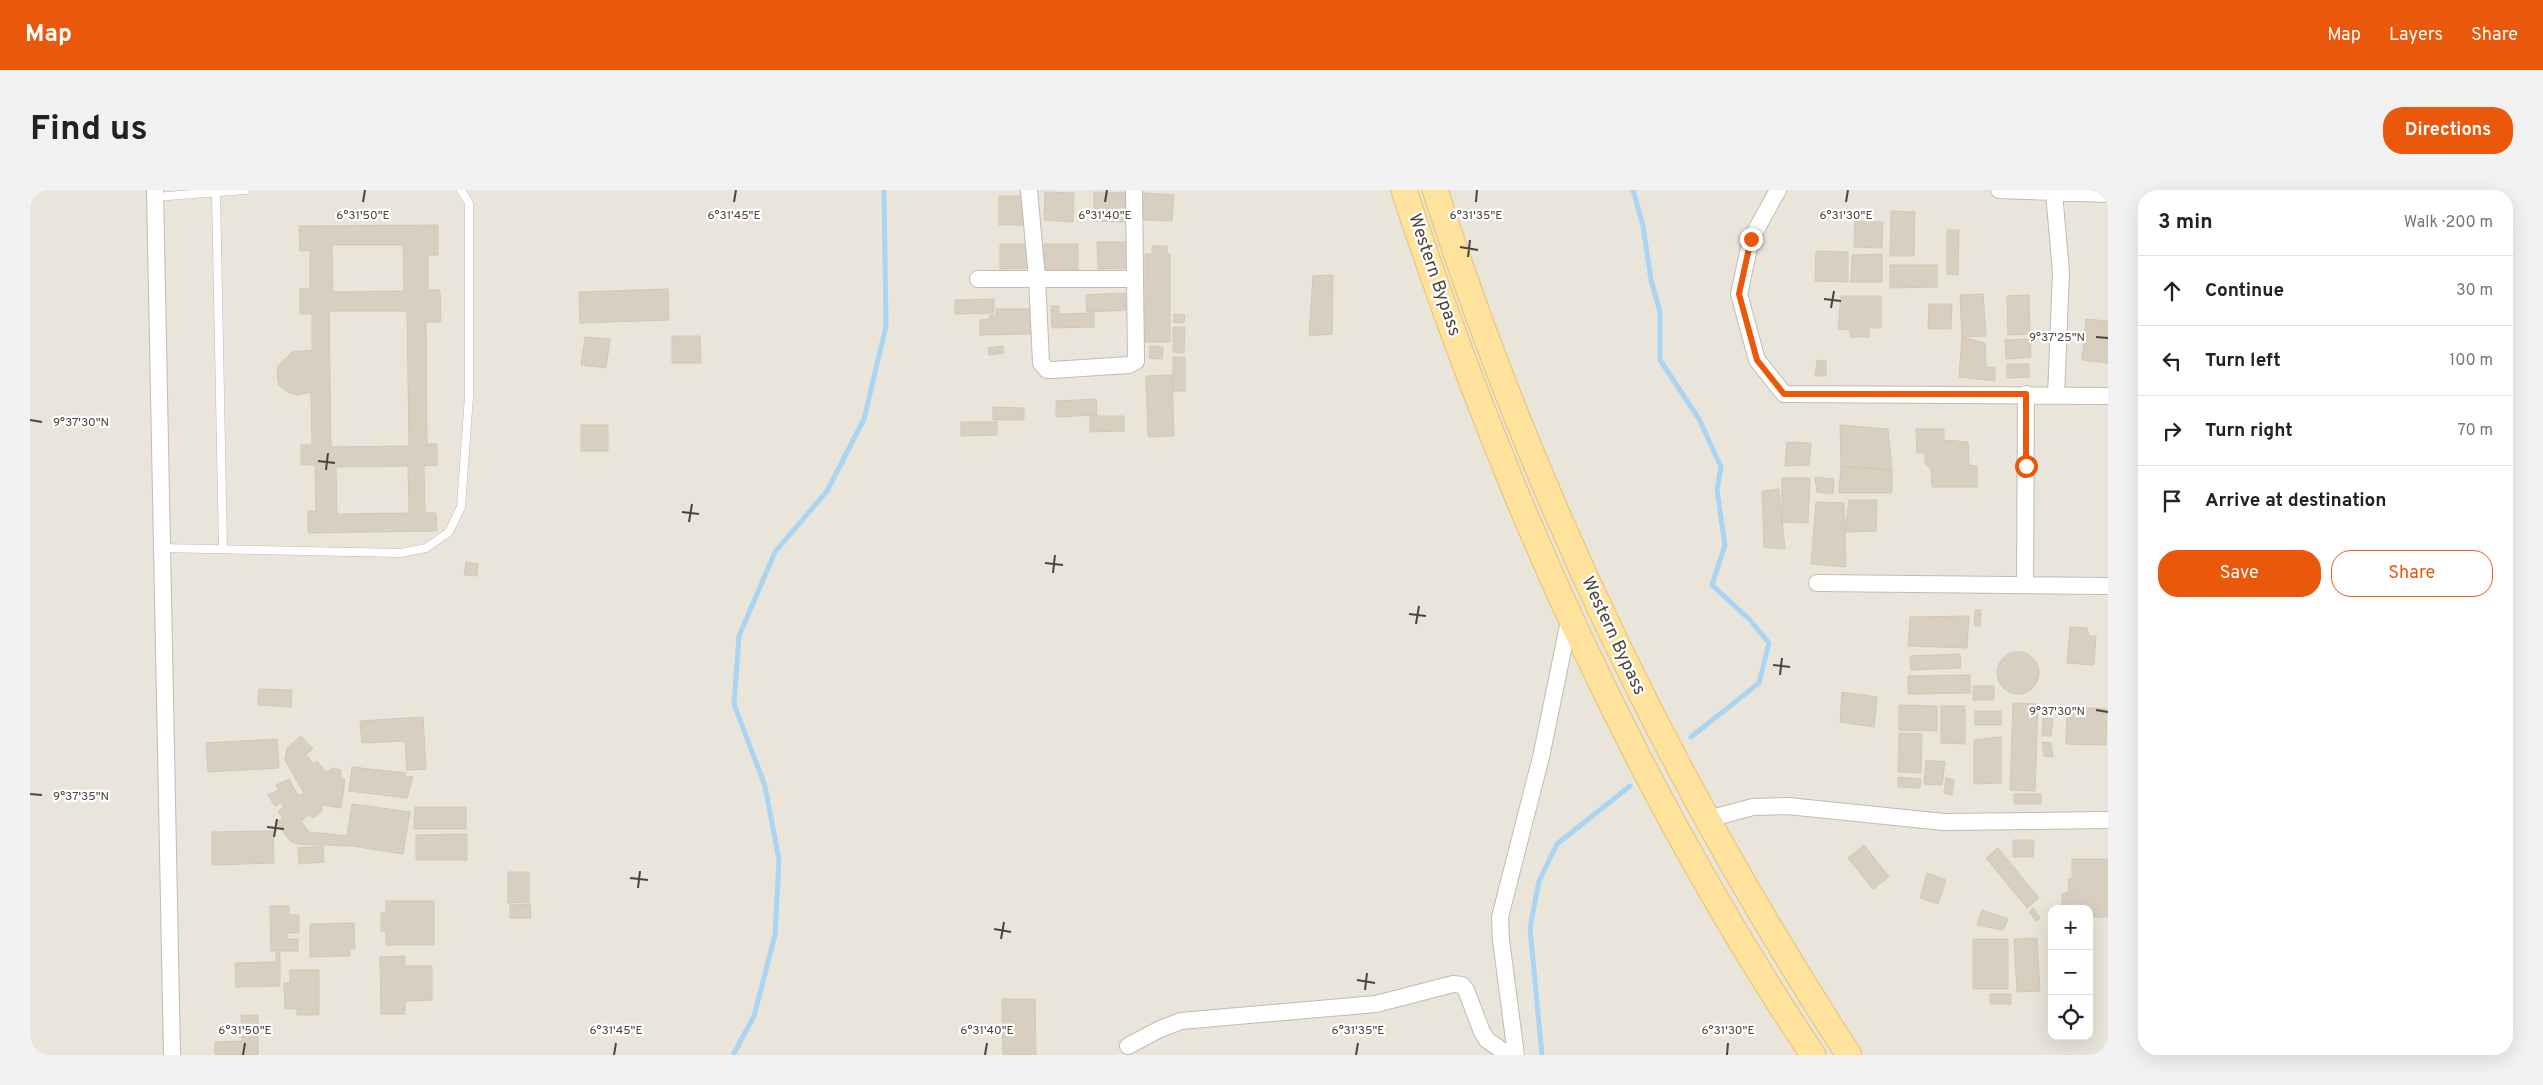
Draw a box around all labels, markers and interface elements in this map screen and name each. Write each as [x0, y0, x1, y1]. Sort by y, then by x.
text: Map [25, 20, 72, 50]
text: Map [2327, 24, 2361, 47]
text: Layers [2389, 24, 2443, 47]
text: Share [2471, 24, 2518, 47]
button: Directions [2383, 107, 2513, 154]
text: Find us [30, 108, 148, 152]
text: 6°31'50"E [336, 208, 390, 224]
text: 6°31'45"E [707, 208, 761, 224]
text: 6°31'40"E [1078, 208, 1132, 224]
text: 6°31'35"E [1449, 208, 1503, 224]
text: 6°31'30"E [1819, 208, 1873, 224]
text: 3 min [2158, 209, 2213, 236]
street label: Western Bypass [1402, 211, 1466, 339]
text: Walk · 200 m [2404, 213, 2493, 233]
route end [1740, 228, 1763, 251]
icon: ahead [2158, 277, 2186, 305]
text: Continue [2205, 279, 2284, 303]
text: 30 m [2456, 281, 2493, 301]
text: 9°37'25"N [2029, 330, 2085, 346]
icon: left [2158, 347, 2186, 375]
text: Turn left [2205, 349, 2281, 373]
text: 100 m [2449, 351, 2493, 371]
text: 9°37'30"N [53, 415, 109, 431]
icon: right [2158, 417, 2186, 445]
text: Turn right [2205, 419, 2293, 443]
text: 70 m [2458, 421, 2493, 441]
route start [2015, 455, 2038, 478]
icon: arrive [2158, 487, 2186, 515]
text: Arrive at destination [2205, 489, 2386, 513]
button: Save [2158, 550, 2321, 597]
button: Share [2331, 550, 2493, 597]
street label: Western Bypass [1576, 573, 1650, 699]
text: 9°37'30"N [2029, 704, 2085, 720]
text: 9°37'35"N [53, 789, 109, 805]
map controls [2048, 905, 2093, 1040]
button: + [2048, 905, 2093, 950]
button: − [2048, 950, 2093, 995]
button: locate [2048, 995, 2093, 1040]
text: 6°31'50"E [218, 1023, 272, 1039]
text: 6°31'45"E [589, 1023, 643, 1039]
text: 6°31'40"E [960, 1023, 1014, 1039]
text: 6°31'35"E [1331, 1023, 1385, 1039]
text: 6°31'30"E [1701, 1023, 1755, 1039]

